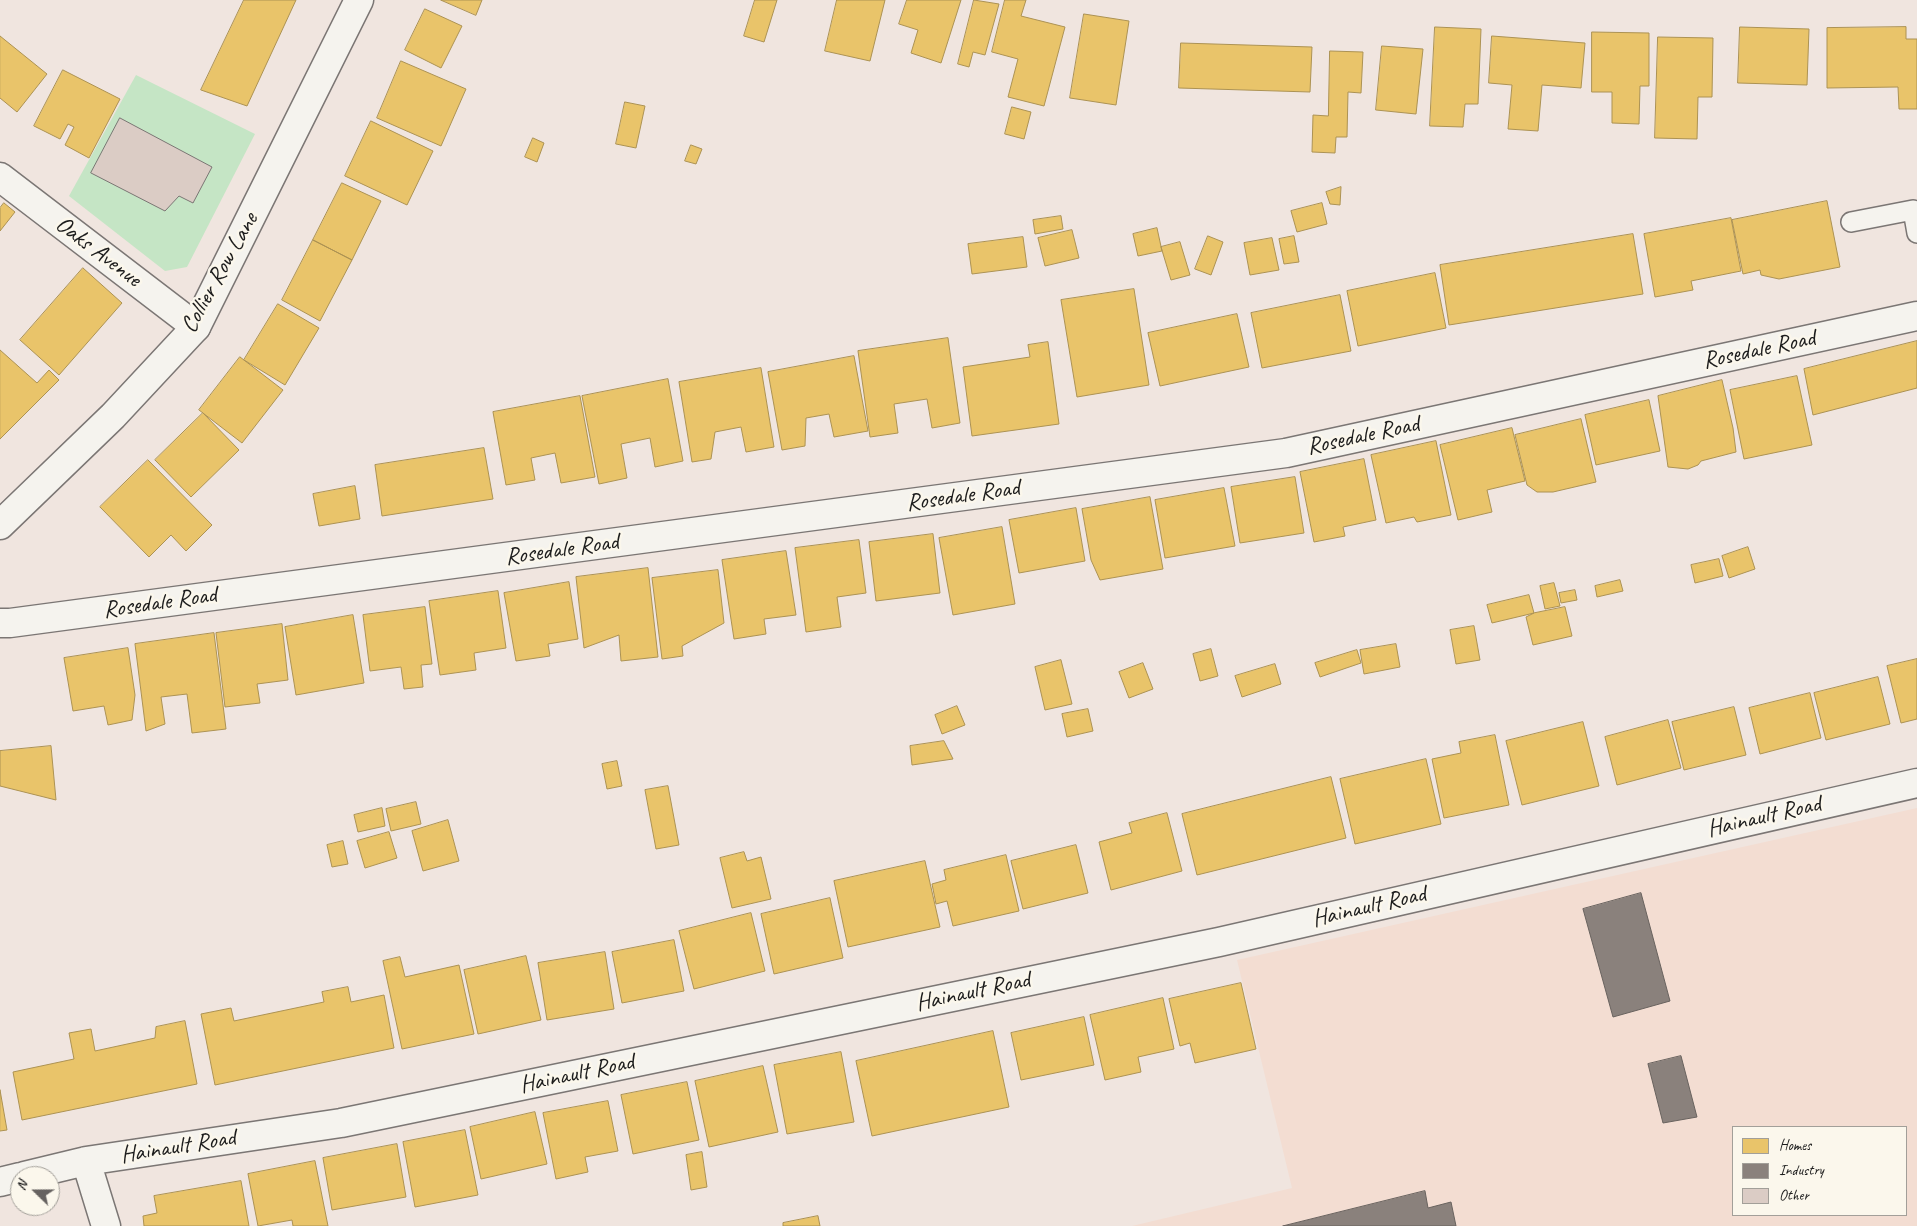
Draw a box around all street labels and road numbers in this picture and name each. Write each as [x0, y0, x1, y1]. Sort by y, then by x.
street label: Collier Row Lane [175, 208, 265, 338]
street label: Oaks Avenue [49, 210, 147, 294]
street label: Rosedale Road [1700, 324, 1818, 376]
street label: Rosedale Road [1304, 410, 1422, 462]
street label: Rosedale Road [904, 474, 1022, 518]
street label: Rosedale Road [503, 528, 621, 572]
street label: Rosedale Road [101, 581, 219, 625]
street label: Hainault Road [1704, 790, 1824, 844]
street label: Hainault Road [1309, 880, 1429, 934]
street label: Hainault Road [913, 966, 1033, 1018]
street label: Hainault Road [517, 1048, 637, 1100]
street label: Hainault Road [118, 1124, 238, 1170]

